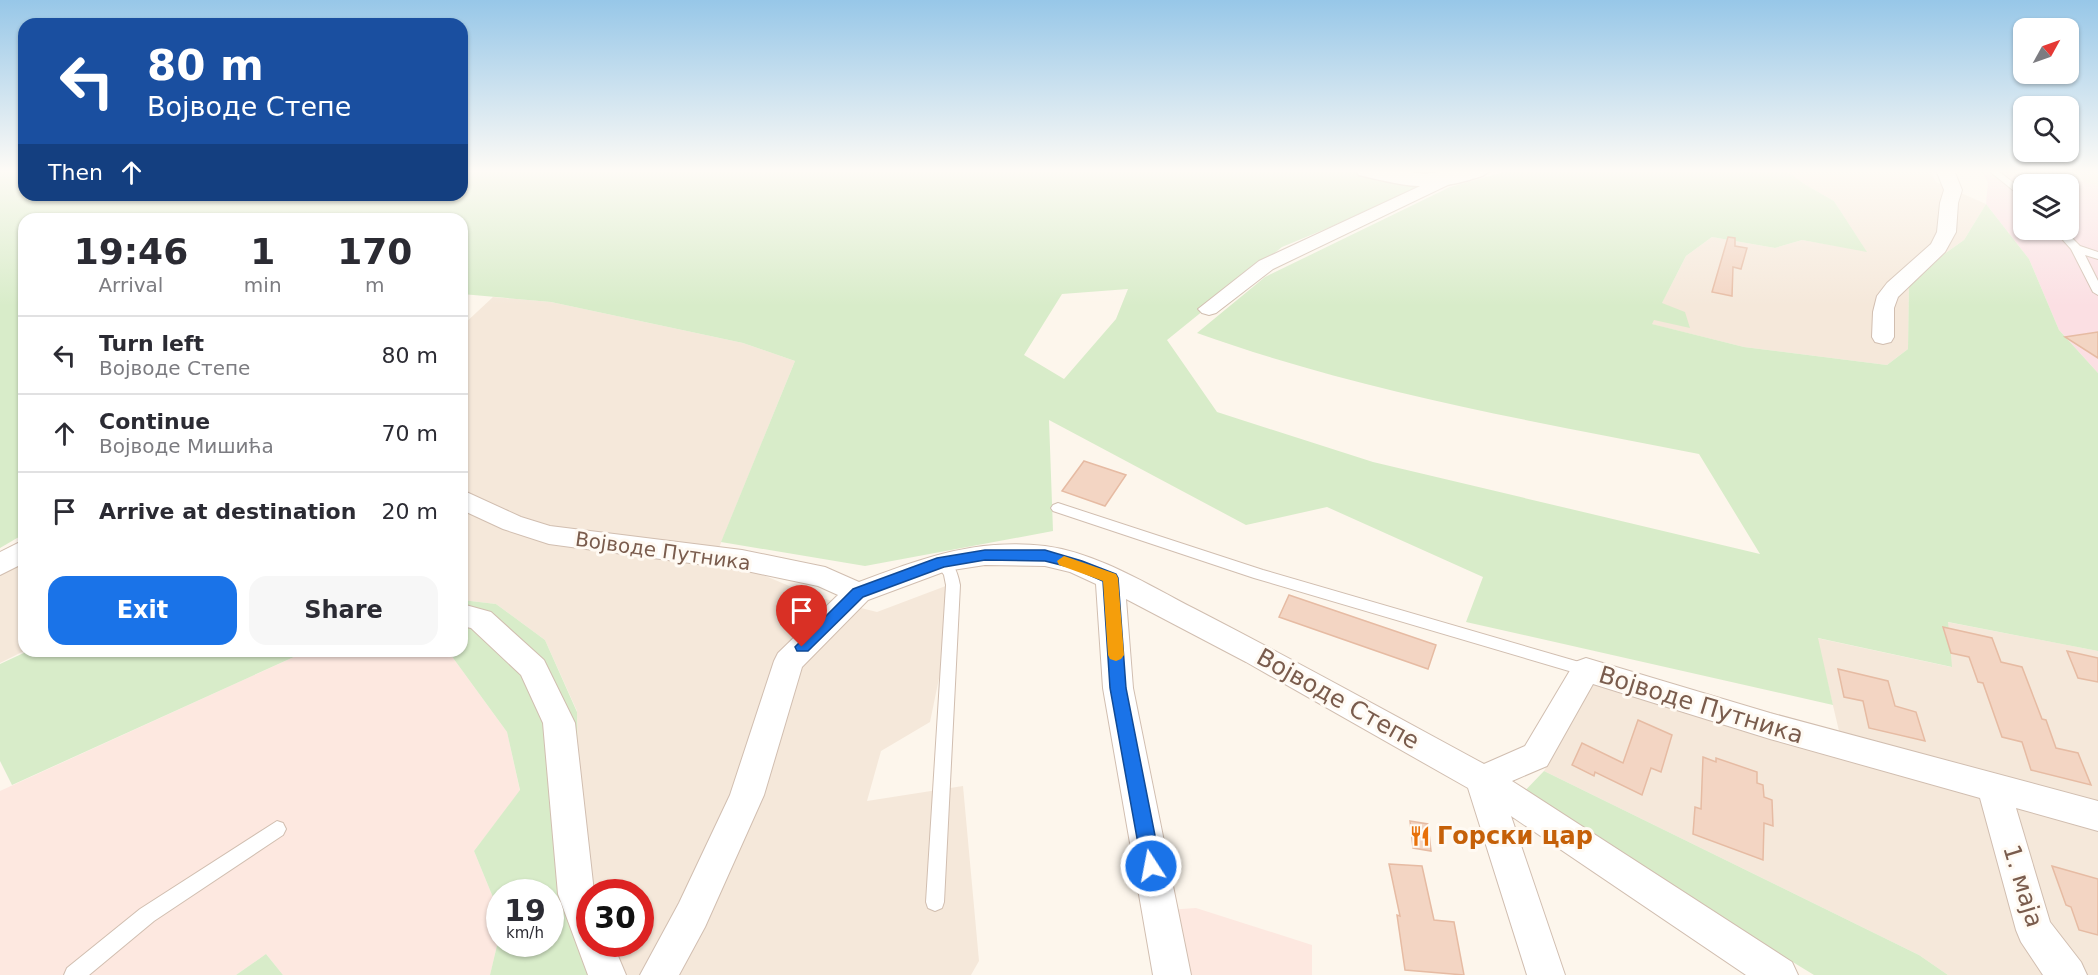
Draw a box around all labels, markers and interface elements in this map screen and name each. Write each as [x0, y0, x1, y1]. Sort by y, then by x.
north arrow [2013, 18, 2079, 84]
map controls [2013, 18, 2079, 240]
text: 80 m [147, 41, 264, 90]
icon: left [48, 42, 126, 120]
text: Војводе Степе [147, 91, 351, 122]
button: search [2013, 96, 2079, 162]
icon: ahead [115, 156, 148, 189]
text: Then [48, 160, 103, 185]
button: layers [2013, 174, 2079, 240]
text: 19:46 [74, 231, 188, 272]
text: 1 [250, 231, 275, 272]
text: 170 [337, 231, 412, 272]
text: Arrival [98, 273, 163, 297]
text: min [244, 273, 282, 297]
text: m [365, 273, 385, 297]
text: Turn left [99, 331, 204, 356]
icon: left [48, 339, 81, 372]
text: 80 m [382, 343, 438, 368]
text: Војводе Степе [99, 356, 250, 380]
text: Continue [99, 409, 210, 434]
icon: ahead [48, 417, 81, 450]
text: 70 m [382, 421, 438, 446]
text: Војводе Мишића [99, 434, 274, 458]
icon: arrive [48, 495, 81, 528]
text: Arrive at destination [99, 499, 356, 524]
text: 20 m [382, 499, 438, 524]
street label: Војводе Путника [574, 527, 752, 575]
button: Exit [48, 576, 237, 645]
button: Share [249, 576, 438, 645]
pin [776, 585, 827, 647]
icon: arrive [785, 594, 818, 627]
street label: Војводе Степе [1252, 643, 1424, 755]
street label: Војводе Путника [1595, 661, 1807, 749]
place label: Горски цар [1437, 822, 1593, 850]
restaurant icon: Горски цар [1408, 824, 1432, 848]
position arrow [1119, 834, 1183, 898]
street label: 1. маја [1997, 841, 2049, 931]
speed limit sign: 30 [576, 879, 654, 957]
text: 19 [504, 893, 546, 928]
text: km/h [506, 924, 544, 942]

